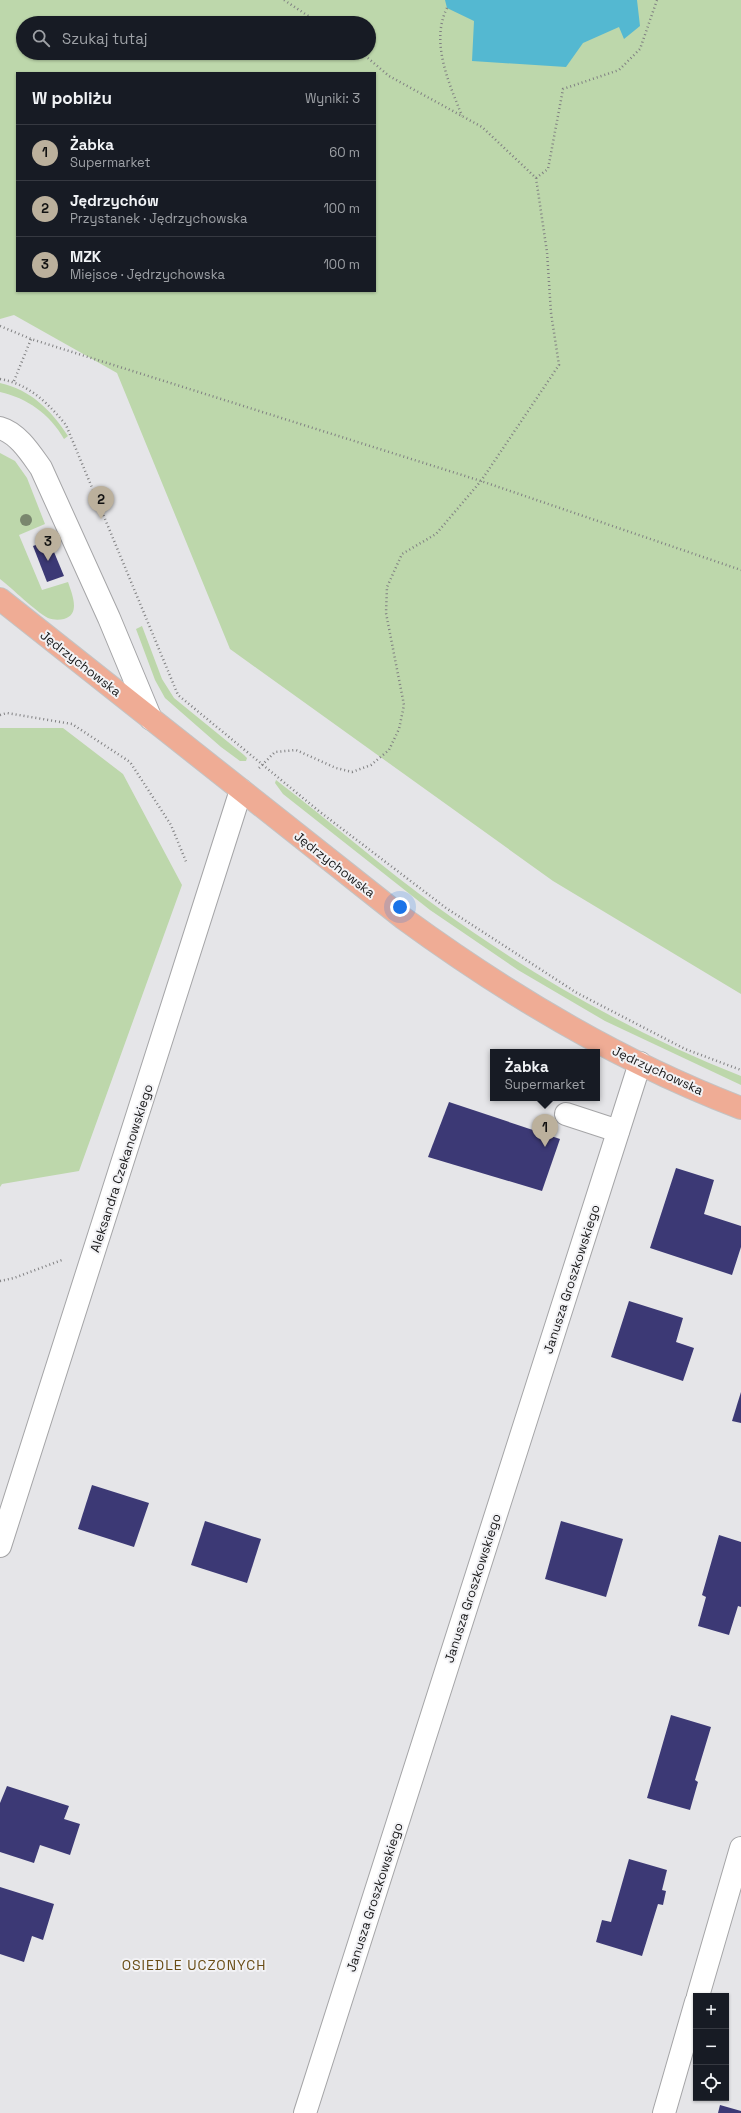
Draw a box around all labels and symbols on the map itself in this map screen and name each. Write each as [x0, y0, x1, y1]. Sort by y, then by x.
pin: 2 [88, 486, 114, 519]
pin: 3 [35, 528, 61, 561]
street label: Jędrzychowska [37, 626, 125, 701]
street label: Jędrzychowska [291, 827, 379, 902]
your location [390, 897, 410, 917]
street label: Jędrzychowska [610, 1042, 706, 1099]
street label: Aleksandra Czekanowskiego [86, 1082, 157, 1255]
pin: 1 [532, 1114, 558, 1147]
street label: Janusza Groszkowskiego [539, 1202, 604, 1356]
street label: Janusza Groszkowskiego [440, 1511, 505, 1665]
street label: Janusza Groszkowskiego [342, 1820, 407, 1974]
district label: OSIEDLE UCZONYCH [122, 1956, 266, 1974]

